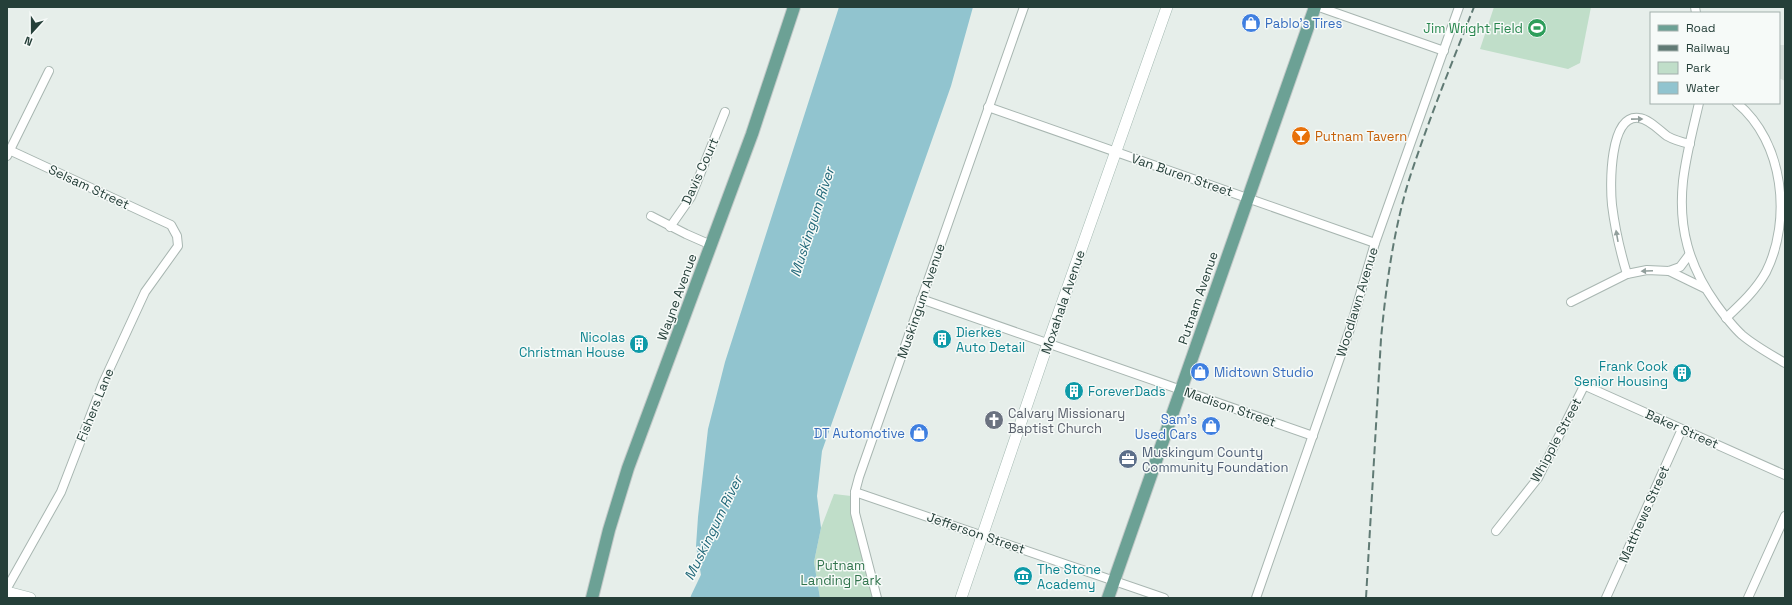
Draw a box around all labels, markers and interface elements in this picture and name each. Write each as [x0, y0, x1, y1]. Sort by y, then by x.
north arrow [12, 12, 52, 52]
shop icon: Pablo's Tires [1240, 12, 1262, 34]
legend [1650, 12, 1780, 104]
place label: Pablo's Tires [1265, 15, 1342, 32]
sports icon: Jim Wright Field [1526, 17, 1548, 39]
place label: Jim Wright Field [1423, 20, 1523, 37]
text: Road [1686, 20, 1715, 36]
text: N [22, 33, 34, 49]
text: Railway [1686, 40, 1730, 56]
text: Park [1686, 60, 1711, 76]
text: Water [1686, 80, 1720, 96]
one-way arrow [1631, 116, 1644, 122]
bar icon: Putnam Tavern [1290, 125, 1312, 147]
place label: Putnam Tavern [1315, 128, 1407, 145]
street label: Davis Court [678, 135, 722, 207]
street label: Van Buren Street [1129, 150, 1235, 200]
street label: Selsam Street [46, 161, 132, 213]
water label: Muskingum River [786, 163, 839, 279]
one-way arrow [1614, 230, 1620, 242]
street label: Muskingum Avenue [893, 241, 949, 361]
street label: Woodlawn Avenue [1332, 245, 1382, 359]
street label: Moxahala Avenue [1037, 248, 1089, 356]
street label: Putnam Avenue [1174, 249, 1222, 347]
street label: Wayne Avenue [653, 251, 701, 343]
one-way arrow [1640, 268, 1653, 274]
place label: Dierkes Auto Detail [956, 324, 1025, 356]
building icon: Dierkes Auto Detail [931, 328, 953, 350]
place label: Nicolas Christman House [519, 329, 625, 361]
building icon: Nicolas Christman House [628, 333, 650, 355]
place label: Frank Cook Senior Housing [1574, 358, 1668, 390]
shop icon: Midtown Studio [1189, 361, 1211, 383]
building icon: Frank Cook Senior Housing [1671, 362, 1693, 384]
place label: Midtown Studio [1214, 364, 1314, 381]
street label: Fishers Lane [73, 366, 117, 444]
building icon: ForeverDads [1063, 380, 1085, 402]
place label: ForeverDads [1088, 383, 1166, 400]
street label: Madison Street [1182, 383, 1278, 431]
street label: Whipple Street [1527, 395, 1585, 485]
place label: Calvary Missionary Baptist Church [1008, 405, 1125, 437]
street label: Baker Street [1643, 405, 1721, 453]
church icon: Calvary Missionary Baptist Church [983, 409, 1005, 431]
place label: Sam's Used Cars [1135, 411, 1197, 443]
shop icon: Sam's Used Cars [1200, 415, 1222, 437]
shop icon: DT Automotive [908, 422, 930, 444]
place label: DT Automotive [814, 425, 905, 442]
place label: Muskingum County Community Foundation [1142, 444, 1289, 476]
office icon: Muskingum County Community Foundation [1117, 448, 1139, 470]
street label: Matthews Street [1615, 463, 1673, 565]
water label: Muskingum River [680, 471, 747, 583]
street label: Jefferson Street [925, 508, 1027, 558]
park label: Putnam Landing Park [801, 557, 881, 589]
place label: The Stone Academy [1037, 561, 1101, 593]
museum icon: The Stone Academy [1012, 565, 1034, 587]

